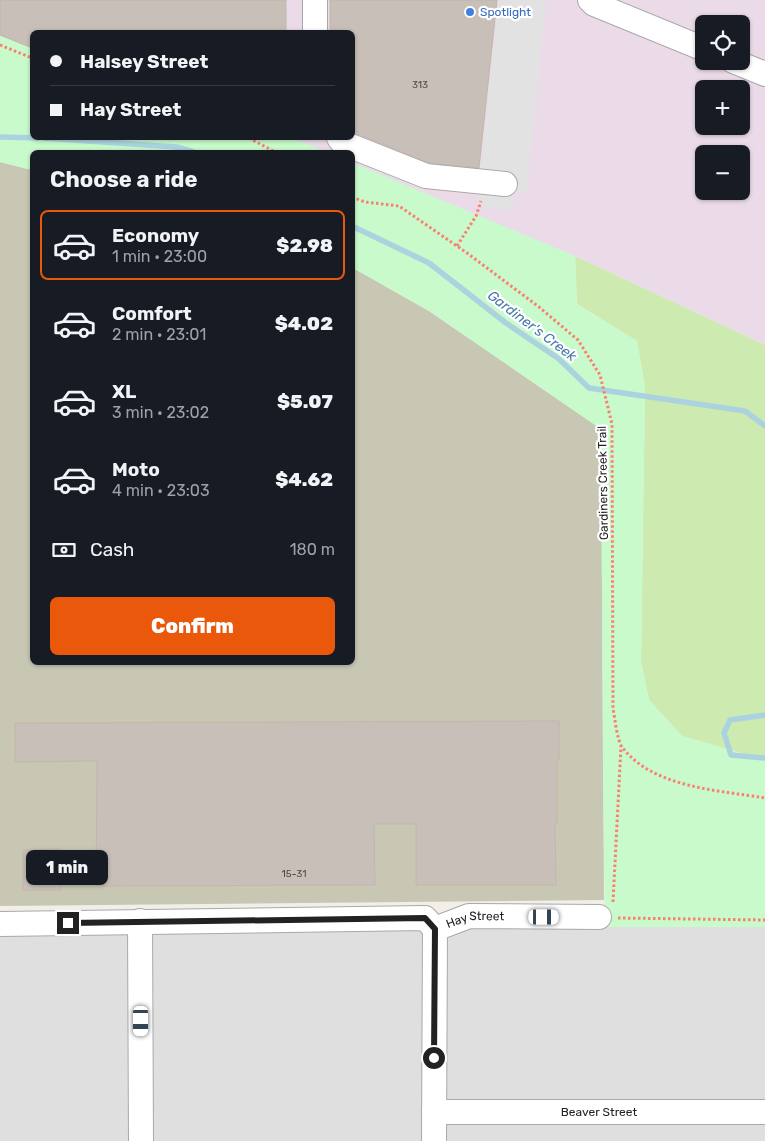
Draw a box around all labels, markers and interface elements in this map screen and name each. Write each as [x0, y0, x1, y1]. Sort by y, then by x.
place label: Spotlight [480, 5, 531, 19]
marker: Spotlight [464, 6, 476, 18]
map controls [695, 15, 750, 200]
button: locate [695, 15, 750, 70]
text: Halsey Street [80, 50, 209, 73]
house number: 313 [412, 79, 428, 91]
button: + [695, 80, 750, 135]
text: Hay Street [80, 98, 181, 121]
button: − [695, 145, 750, 200]
text: Choose a ride [50, 166, 197, 193]
icon: car [52, 223, 97, 268]
text: Economy [112, 224, 199, 247]
text: $2.98 [276, 234, 333, 257]
text: 1 min · 23:00 [112, 247, 207, 266]
water label: Gardiner's Creek [484, 287, 581, 366]
icon: car [52, 301, 97, 346]
text: Comfort [112, 302, 192, 325]
text: $4.02 [275, 312, 333, 335]
text: 2 min · 23:01 [112, 325, 206, 344]
icon: car [52, 379, 97, 424]
text: XL [112, 380, 136, 403]
text: $5.07 [277, 390, 333, 413]
text: 3 min · 23:02 [112, 403, 209, 422]
street label: Gardiners Creek Trail [595, 426, 611, 540]
icon: car [52, 457, 97, 502]
text: Moto [112, 458, 160, 481]
text: $4.62 [275, 468, 333, 491]
text: 4 min · 23:03 [112, 481, 210, 500]
icon: cash [50, 536, 78, 564]
text: Cash [90, 538, 134, 561]
text: 180 m [290, 540, 335, 559]
button: Confirm [50, 597, 335, 655]
callout: 1 min [27, 850, 109, 886]
text: 1 min [46, 858, 88, 877]
house number: 15-31 [282, 868, 306, 880]
street label: Hay Street [444, 909, 504, 931]
car [529, 910, 559, 925]
route end [57, 912, 79, 934]
car [133, 1006, 148, 1036]
route start [423, 1047, 445, 1069]
street label: Beaver Street [561, 1105, 638, 1119]

